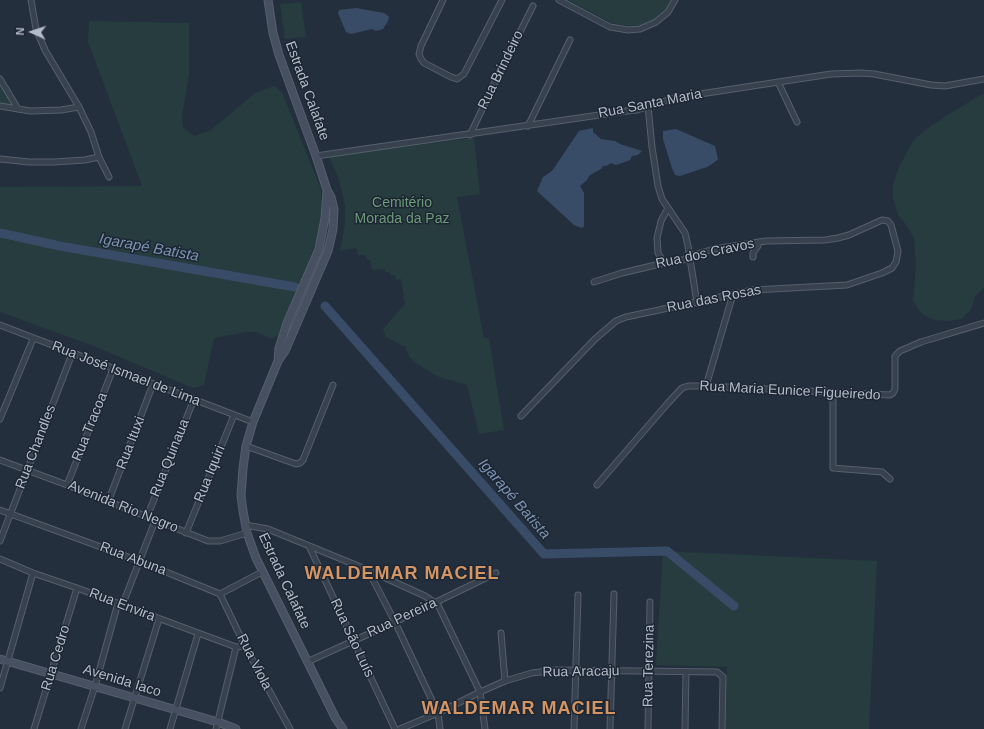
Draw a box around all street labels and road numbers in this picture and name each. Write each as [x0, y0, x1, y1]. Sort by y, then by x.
street label: Rua Brindeiro [475, 28, 527, 112]
street label: Estrada Calafate [281, 39, 333, 143]
street label: Rua Santa Maria [597, 86, 703, 122]
street label: Rua dos Cravos [654, 235, 756, 273]
street label: Rua das Rosas [665, 282, 763, 316]
street label: Rua José Ismael de Lima [49, 338, 203, 410]
street label: Rua Maria Eunice Figueiredo [699, 378, 881, 404]
street label: Rua Tracoa [69, 390, 111, 464]
street label: Rua Chandles [12, 403, 60, 491]
street label: Rua Ituxi [113, 414, 149, 472]
street label: Rua Quinaua [147, 417, 193, 499]
street label: Rua Iquiri [191, 443, 229, 505]
street label: Avenida Rio Negro [65, 477, 181, 537]
street label: Estrada Calafate [254, 530, 314, 632]
street label: Rua Abuna [97, 539, 169, 579]
street label: Rua Envira [87, 585, 157, 625]
street label: Rua Pereira [365, 595, 439, 641]
street label: Rua São Luís [326, 596, 378, 680]
street label: Rua Cedro [38, 623, 74, 693]
street label: Rua Terezina [640, 625, 658, 707]
street label: Rua Viola [233, 631, 275, 693]
street label: Avenida Iaco [81, 661, 163, 701]
street label: Rua Aracaju [542, 663, 620, 681]

